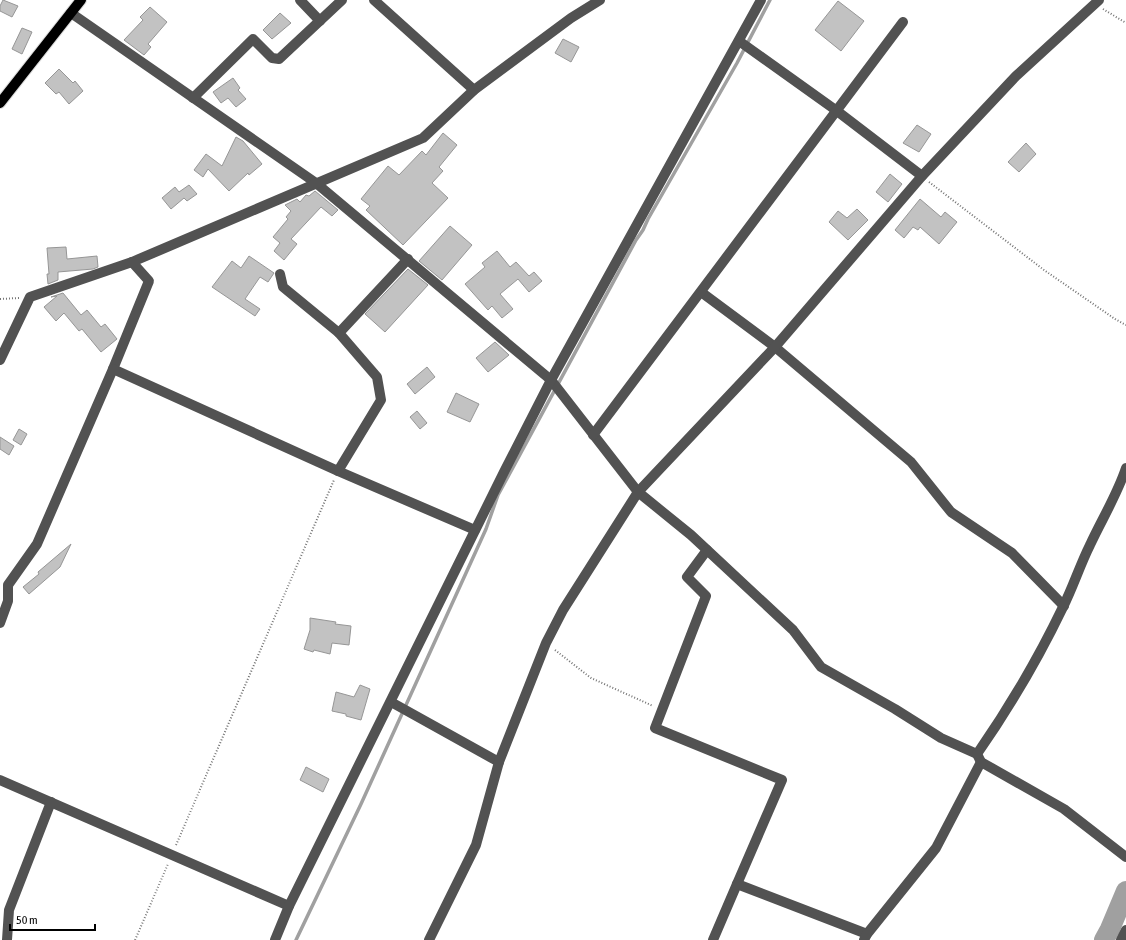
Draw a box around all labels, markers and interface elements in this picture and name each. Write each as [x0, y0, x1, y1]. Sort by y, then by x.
scale bar [10, 906, 95, 932]
text: 50 m [16, 913, 38, 927]

